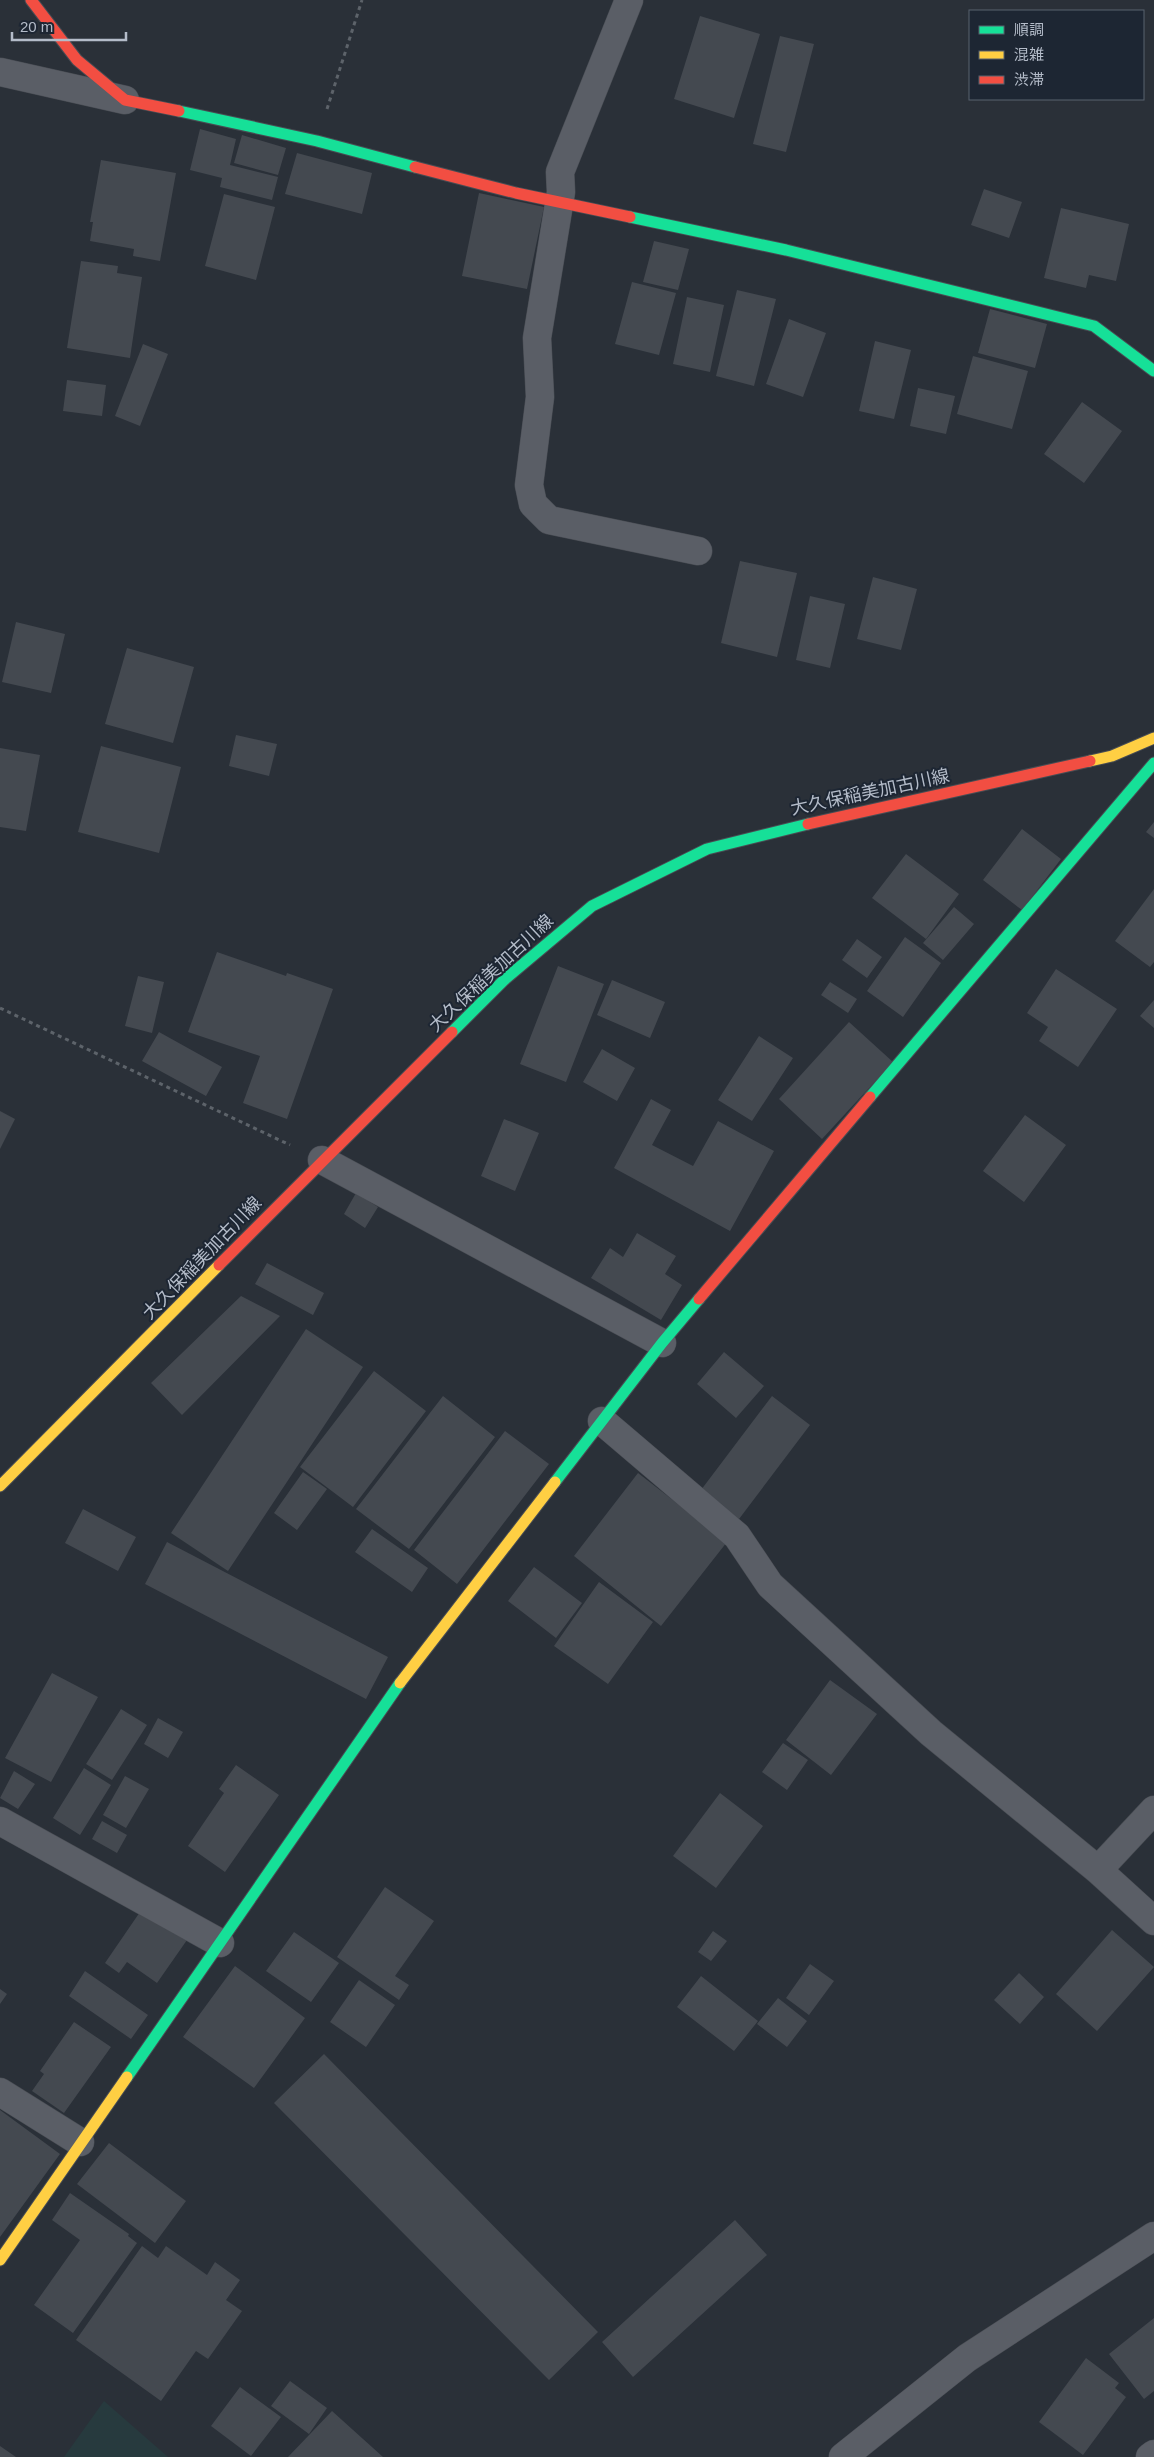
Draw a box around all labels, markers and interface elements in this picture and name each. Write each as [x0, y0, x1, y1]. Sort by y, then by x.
scale bar [12, 10, 126, 42]
legend [969, 10, 1144, 100]
text: 20 m [20, 18, 53, 35]
text: 順調 [1014, 21, 1044, 38]
text: 混雑 [1014, 46, 1044, 63]
text: 渋滞 [1014, 71, 1044, 88]
street label: 大久保稲美加古川線 [789, 765, 951, 819]
street label: 大久保稲美加古川線 [425, 910, 557, 1036]
street label: 大久保稲美加古川線 [139, 1193, 265, 1323]

